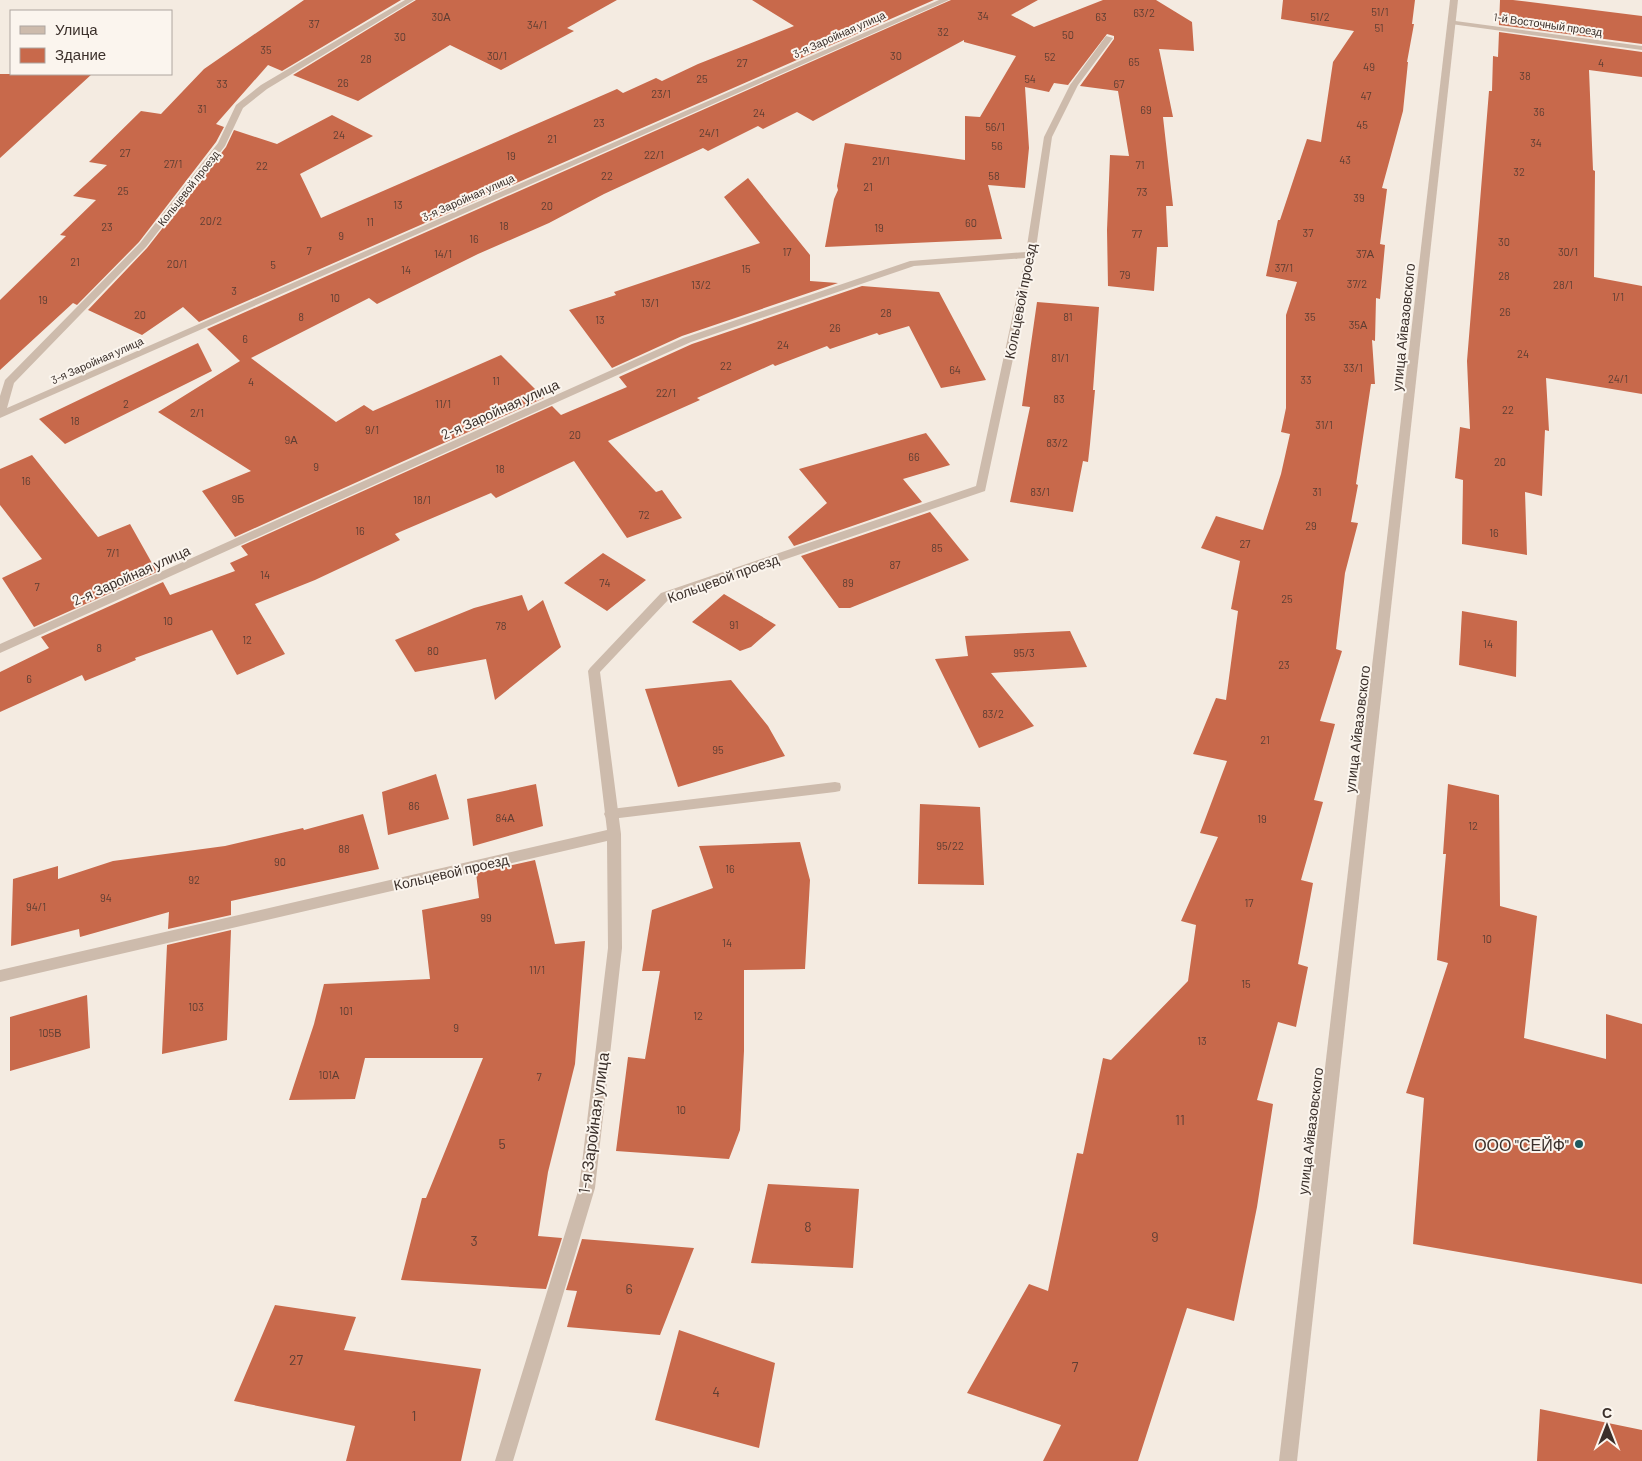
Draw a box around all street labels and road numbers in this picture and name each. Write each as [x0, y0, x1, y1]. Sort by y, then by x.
street label: 3-я Заройная улица [791, 7, 888, 60]
street label: 1-й Восточный проезд [1493, 10, 1604, 38]
street label: Кольцевой проезд [154, 147, 222, 228]
street label: 3-я Заройная улица [420, 170, 517, 223]
street label: Кольцевой проезд [1000, 242, 1040, 360]
street label: улица Айвазовского [1388, 262, 1418, 392]
street label: 3-я Заройная улица [49, 333, 146, 386]
street label: 2-я Заройная улица [438, 375, 562, 443]
street label: 2-я Заройная улица [69, 541, 193, 609]
street label: Кольцевой проезд [665, 550, 781, 606]
street label: улица Айвазовского [1341, 664, 1373, 794]
street label: Кольцевой проезд [392, 851, 510, 893]
street label: 1-я Заройная улица [574, 1051, 612, 1195]
street label: улица Айвазовского [1294, 1066, 1326, 1196]

